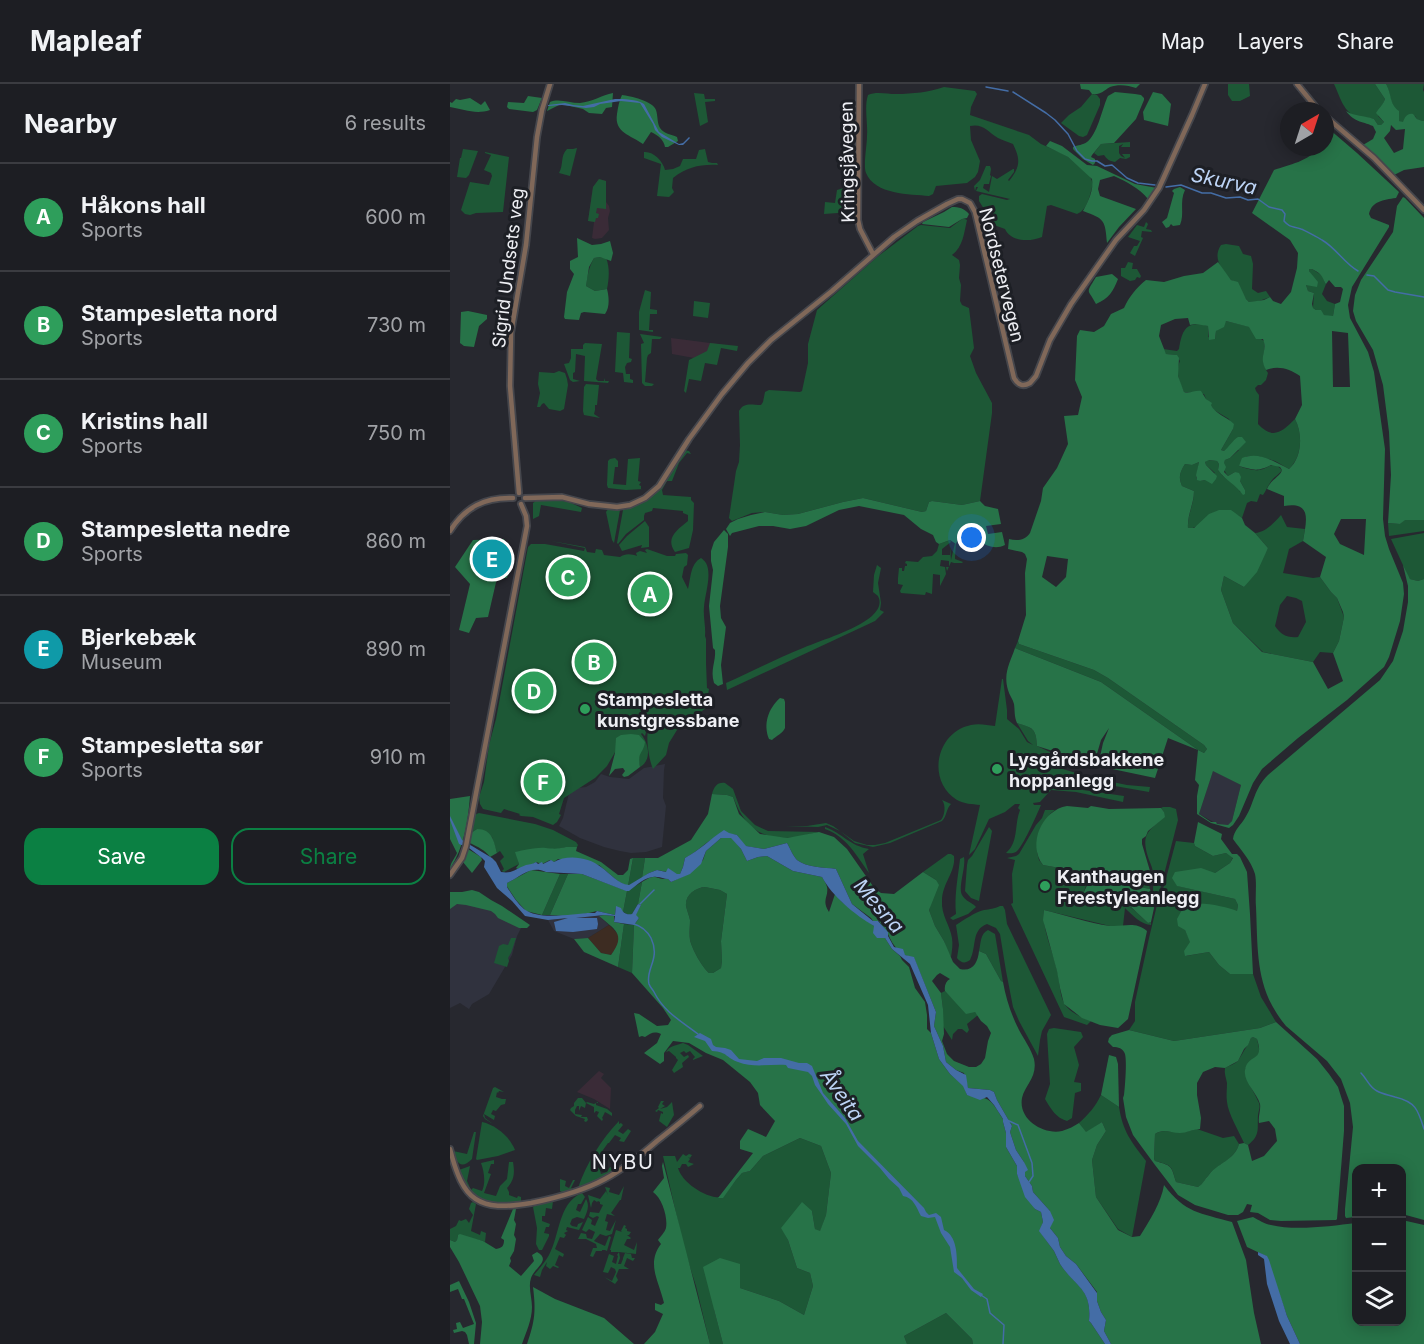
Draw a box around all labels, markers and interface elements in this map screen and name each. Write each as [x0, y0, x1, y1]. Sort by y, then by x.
text: Mapleaf [30, 24, 142, 58]
text: Map [1161, 29, 1205, 54]
text: Layers [1238, 29, 1304, 54]
text: Share [1337, 29, 1394, 54]
street label: Kringsjåvegen [835, 101, 859, 223]
north arrow [1280, 102, 1334, 156]
text: Nearby [24, 108, 117, 139]
text: 6 results [345, 111, 426, 135]
water label: Skurva [1189, 162, 1259, 200]
street label: Sigrid Undsets veg [488, 187, 528, 349]
text: Håkons hall [81, 192, 206, 218]
text: A [36, 205, 51, 229]
text: 600 m [365, 205, 426, 229]
street label: Nordsetervegen [975, 206, 1029, 344]
text: Sports [81, 218, 143, 242]
text: Stampesletta nord [81, 300, 278, 326]
text: B [37, 313, 50, 337]
text: 730 m [367, 313, 426, 337]
text: Sports [81, 326, 143, 350]
text: Kristins hall [81, 408, 208, 434]
text: C [36, 421, 51, 445]
text: 750 m [367, 421, 426, 445]
text: Sports [81, 434, 143, 458]
text: Stampesletta nedre [81, 516, 290, 542]
your location [957, 523, 986, 552]
text: D [36, 529, 51, 553]
text: 860 m [365, 529, 426, 553]
pin: E [472, 536, 512, 582]
text: Sports [81, 542, 143, 566]
pin: C [548, 554, 588, 600]
pin: A [630, 572, 670, 616]
text: Bjerkebæk [81, 624, 196, 650]
text: E [37, 637, 50, 661]
text: 890 m [365, 637, 426, 661]
pin: B [574, 640, 614, 684]
text: Museum [81, 650, 162, 674]
pin: D [514, 668, 554, 714]
place label: Stampesletta kunstgressbane [597, 689, 740, 731]
marker: Stampesletta kunstgressbane [578, 702, 592, 716]
text: Stampesletta sør [81, 732, 263, 758]
text: F [38, 745, 49, 769]
text: 910 m [370, 745, 426, 769]
place label: Lysgårdsbakkene hoppanlegg [1009, 749, 1164, 791]
text: Sports [81, 758, 143, 782]
pin: F [524, 760, 562, 804]
marker: Lysgårdsbakkene hoppanlegg [990, 762, 1004, 776]
button: Save [24, 828, 219, 885]
button: Share [231, 828, 426, 885]
place label: Kanthaugen Freestyleanlegg [1057, 866, 1199, 908]
water label: Mesna [849, 874, 909, 938]
marker: Kanthaugen Freestyleanlegg [1038, 879, 1052, 893]
water label: Åveita [815, 1062, 870, 1126]
district label: NYBU [592, 1150, 654, 1174]
map controls [1352, 1164, 1406, 1326]
button: + [1352, 1164, 1406, 1218]
button: − [1352, 1218, 1406, 1272]
button: layers [1352, 1272, 1406, 1326]

